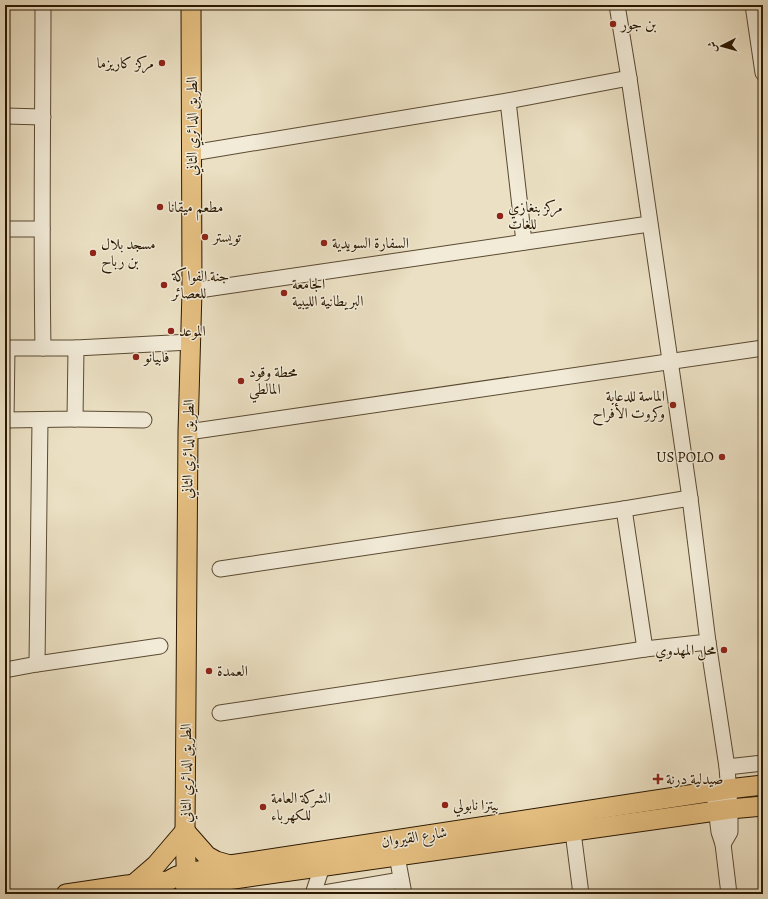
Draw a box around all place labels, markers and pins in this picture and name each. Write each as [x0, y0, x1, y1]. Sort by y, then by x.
place label: بن جور [619, 14, 656, 34]
marker: بن جور [608, 19, 618, 29]
place label: مركز كاريزما [97, 53, 154, 74]
marker: مركز كاريزما [157, 58, 167, 68]
place label: مطعم ميقانا [168, 197, 223, 221]
place label: مركز بنغازي للغات [508, 197, 563, 234]
marker: مطعم ميقانا [155, 202, 165, 212]
marker: مركز بنغازي للغات [495, 211, 505, 221]
place label: تويستر [211, 227, 241, 247]
marker: تويستر [200, 232, 210, 242]
place label: السفارة السويدية [332, 233, 409, 253]
place label: مسجد بلال بن رباح [101, 234, 156, 274]
marker: السفارة السويدية [319, 238, 329, 248]
marker: مسجد بلال بن رباح [88, 248, 98, 258]
place label: جنة الفواكة للعصائر [170, 266, 229, 303]
place label: الجامعة البريطانية الليبية [292, 274, 363, 311]
marker: جنة الفواكة للعصائر [159, 280, 169, 290]
marker: الجامعة البريطانية الليبية [279, 288, 289, 298]
place label: الموعد [179, 321, 206, 341]
marker: الموعد [166, 326, 176, 336]
place label: فابيانو [142, 347, 170, 367]
marker: فابيانو [131, 352, 141, 362]
place label: محطة وقود المالطي [249, 362, 297, 403]
marker: محطة وقود المالطي [236, 376, 246, 386]
place label: الماسة للدعاية وكروت الأفراح [592, 386, 665, 426]
marker: الماسة للدعاية وكروت الأفراح [668, 400, 678, 410]
place label: US POLO [656, 447, 714, 467]
marker: US POLO [717, 452, 727, 462]
place label: محل المهدوي [655, 640, 716, 662]
marker: محل المهدوي [719, 645, 729, 655]
place label: العمدة [217, 661, 248, 681]
marker: العمدة [204, 666, 214, 676]
place label: صيدلية درنة [666, 769, 723, 789]
marker: صيدلية درنة [653, 774, 663, 784]
place label: الشركة العامة للكهرباء [271, 788, 331, 825]
place label: بيتزا نابولي [453, 795, 499, 817]
marker: بيتزا نابولي [440, 800, 450, 810]
marker: الشركة العامة للكهرباء [258, 802, 268, 812]

